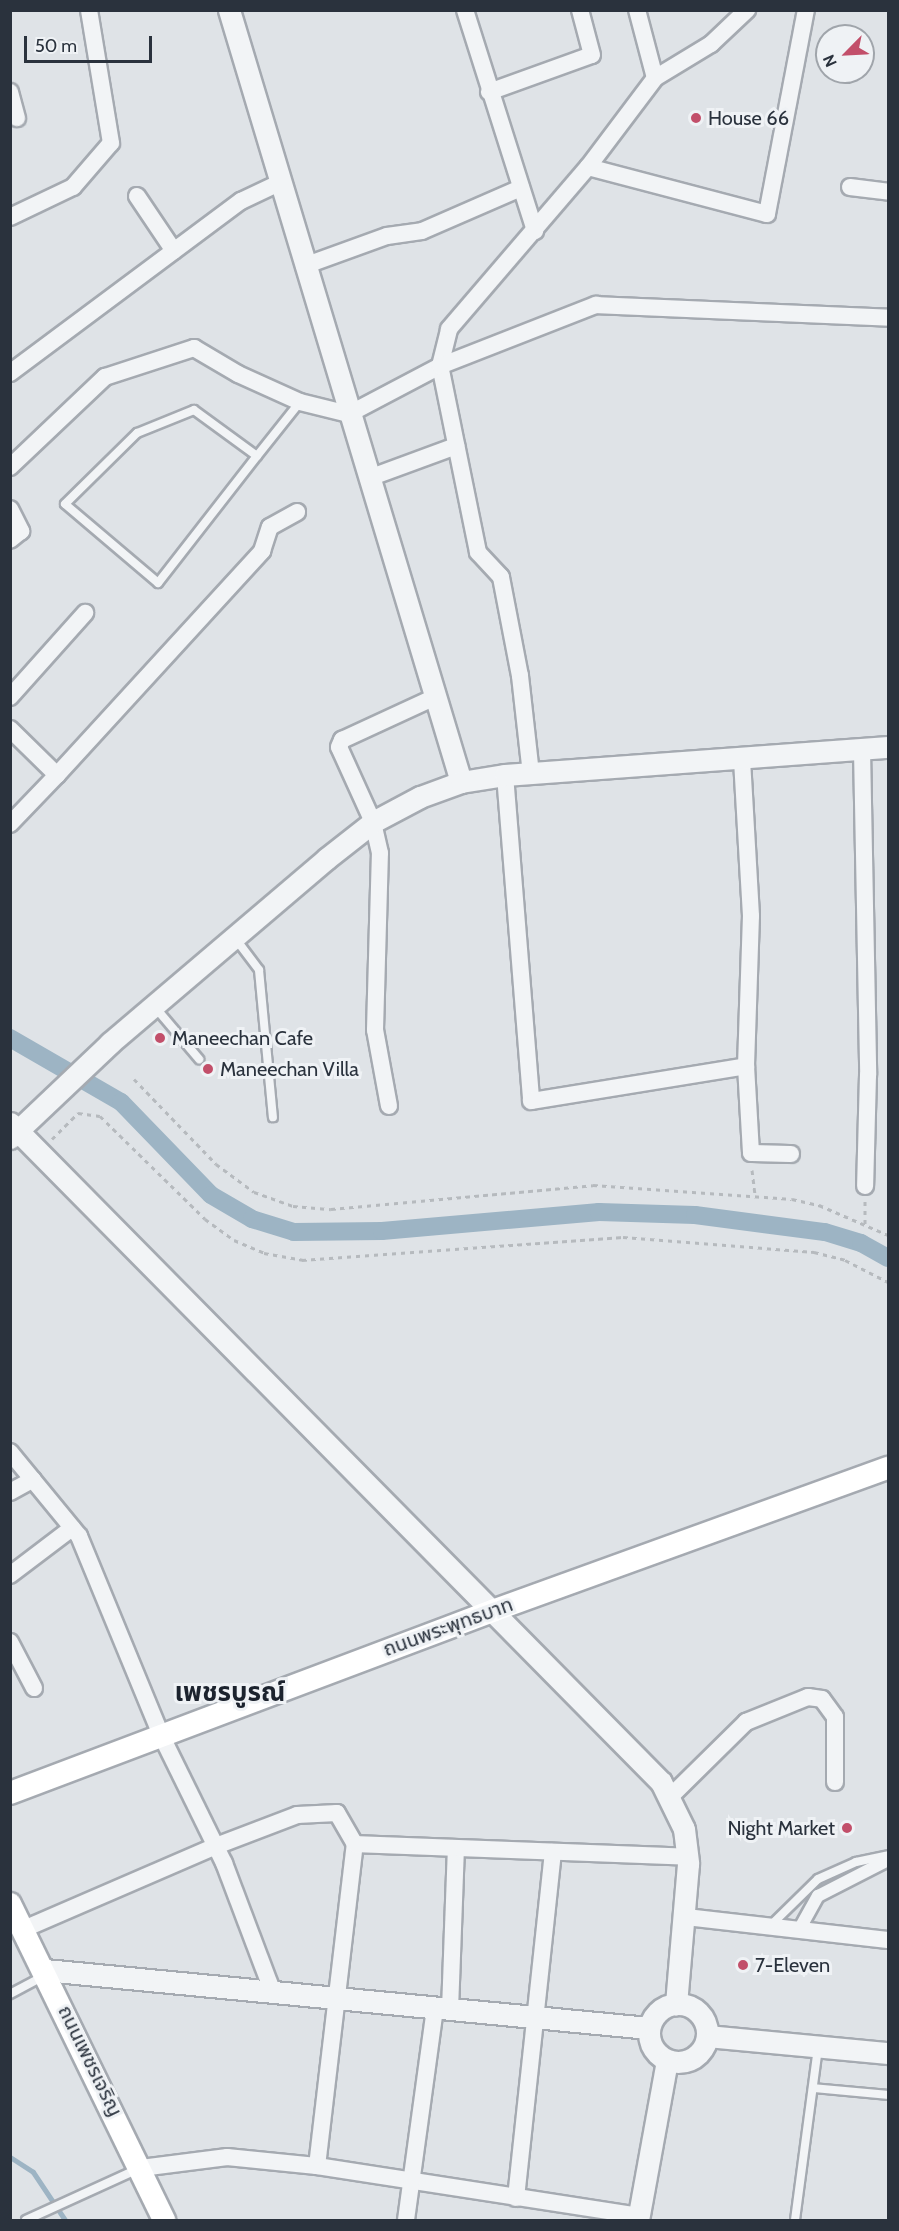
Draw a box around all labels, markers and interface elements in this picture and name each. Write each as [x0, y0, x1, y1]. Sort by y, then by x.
scale bar [27, 24, 154, 62]
north arrow [815, 24, 875, 84]
text: 50 m [35, 35, 77, 57]
text: N [819, 52, 841, 70]
place label: House 66 [708, 106, 789, 130]
marker: House 66 [689, 111, 703, 125]
place label: Maneechan Cafe [172, 1026, 313, 1050]
marker: Maneechan Cafe [153, 1031, 167, 1045]
place label: Maneechan Villa [220, 1057, 359, 1081]
marker: Maneechan Villa [201, 1062, 215, 1076]
street label: ถนนพระพุทธบาท [380, 1592, 516, 1662]
district label: เพชรบูรณ์ [175, 1677, 285, 1709]
place label: Night Market [727, 1816, 835, 1840]
marker: Night Market [840, 1821, 854, 1835]
place label: 7-Eleven [755, 1953, 830, 1977]
marker: 7-Eleven [736, 1958, 750, 1972]
street label: ถนนเพชรเจริญ [53, 2002, 127, 2120]

